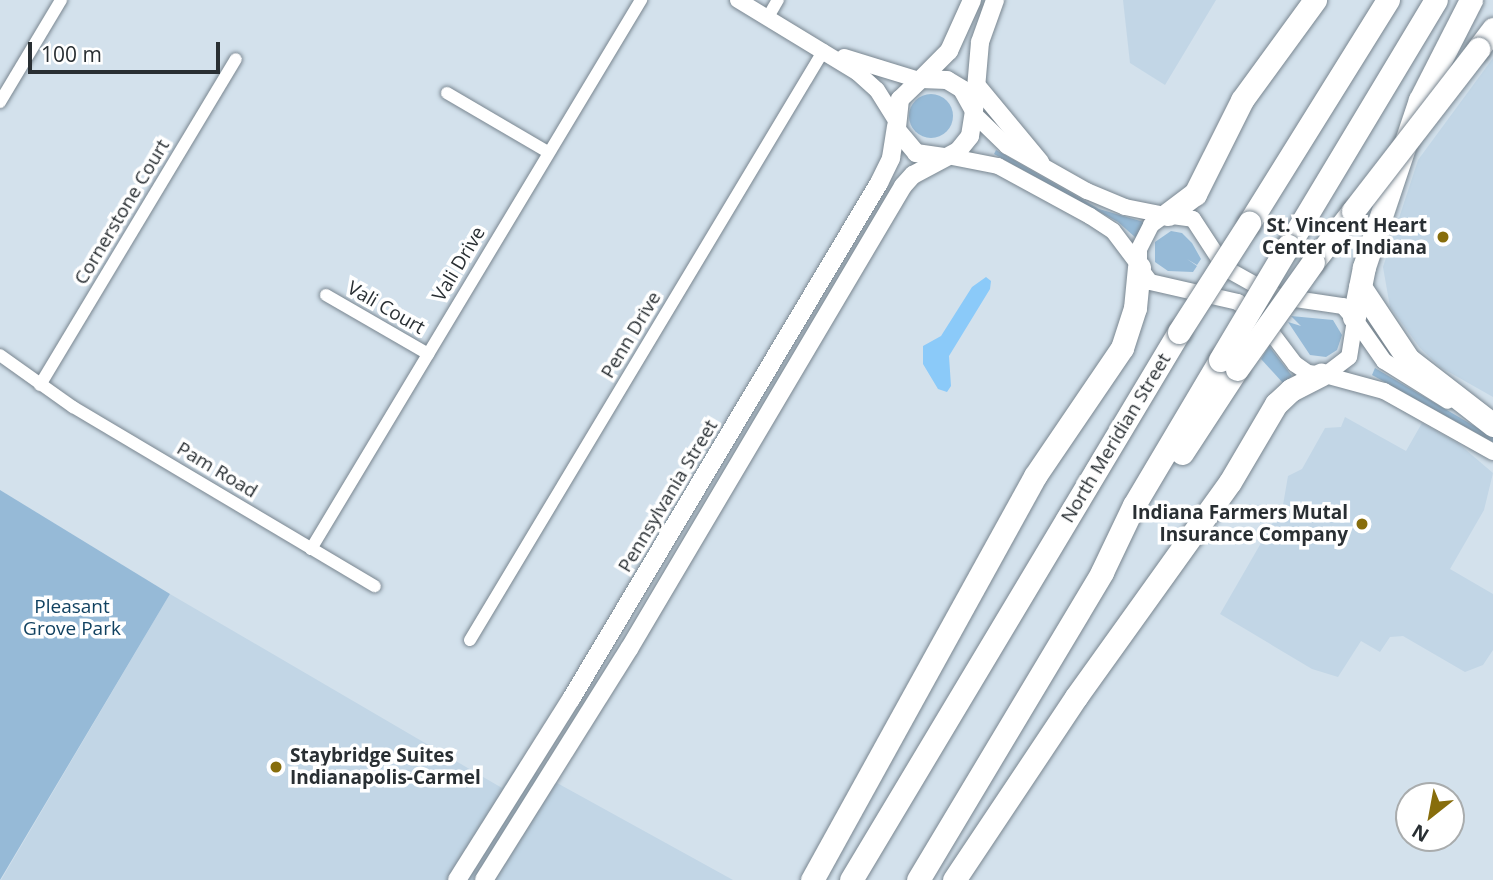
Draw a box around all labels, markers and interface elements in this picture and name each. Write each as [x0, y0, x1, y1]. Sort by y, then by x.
scale bar [32, 28, 224, 72]
text: 100 m [41, 40, 102, 68]
street label: Cornerstone Court [70, 135, 174, 289]
place label: St. Vincent Heart Center of Indiana [1262, 215, 1427, 259]
street label: Vali Drive [428, 223, 490, 305]
marker: St. Vincent Heart Center of Indiana [1433, 227, 1453, 247]
street label: Vali Court [343, 277, 429, 339]
street label: Penn Drive [596, 288, 666, 382]
street label: North Meridian Street [1056, 349, 1176, 527]
street label: Pennsylvania Street [613, 416, 723, 576]
street label: Pam Road [173, 437, 261, 503]
place label: Indiana Farmers Mutal Insurance Company [1132, 502, 1348, 546]
marker: Indiana Farmers Mutal Insurance Company [1354, 516, 1370, 532]
park label: Pleasant Grove Park [23, 596, 121, 640]
place label: Staybridge Suites Indianapolis-Carmel [290, 745, 481, 789]
marker: Staybridge Suites Indianapolis-Carmel [268, 759, 284, 775]
north arrow [1395, 782, 1465, 852]
text: N [1407, 818, 1434, 848]

